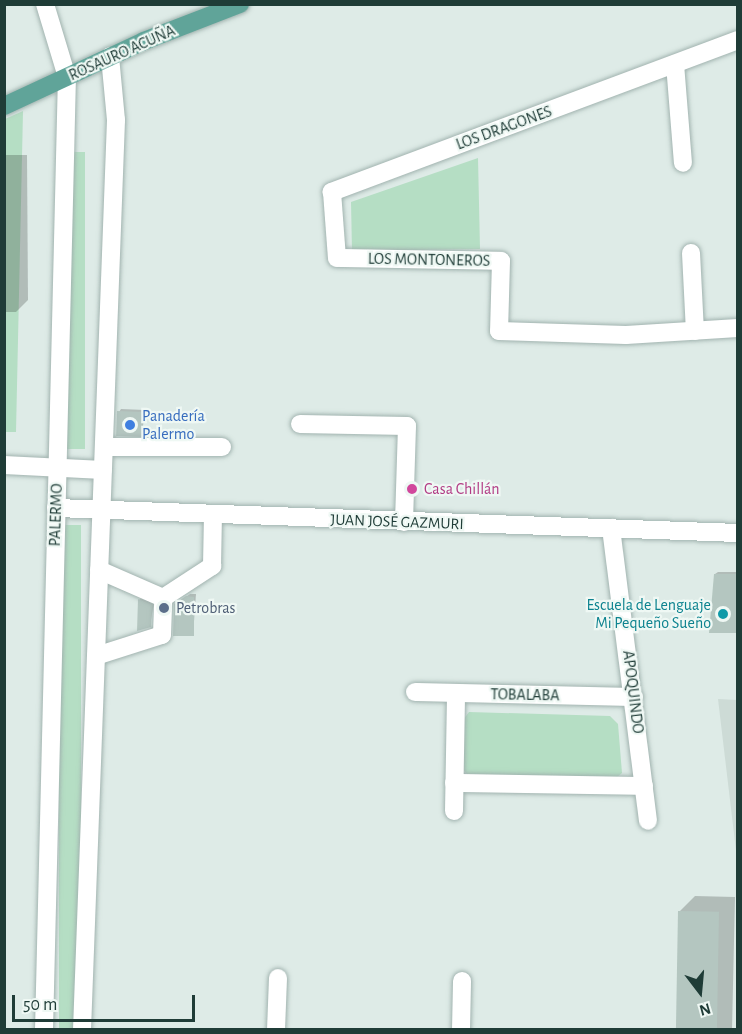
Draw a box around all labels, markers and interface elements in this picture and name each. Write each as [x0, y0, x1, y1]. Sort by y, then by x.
street label: ROSAURO ACUÑA [66, 21, 178, 85]
street label: LOS DRAGONES [453, 102, 555, 154]
street label: LOS MONTONEROS [368, 249, 490, 271]
place label: Panadería Palermo [142, 406, 205, 444]
marker: Panadería Palermo [123, 418, 137, 432]
place label: Casa Chillán [424, 479, 500, 499]
marker: Casa Chillán [405, 482, 419, 496]
street label: PALERMO [45, 483, 67, 547]
street label: JUAN JOSÉ GAZMURI [330, 510, 464, 534]
place label: Escuela de Lenguaje Mi Pequeño Sueño [586, 595, 711, 633]
place label: Petrobras [176, 598, 236, 618]
marker: Petrobras [157, 601, 171, 615]
marker: Escuela de Lenguaje Mi Pequeño Sueño [716, 607, 730, 621]
street label: APOQUINDO [618, 649, 648, 735]
street label: TOBALABA [490, 685, 560, 705]
north arrow [670, 962, 730, 1022]
scale bar [15, 983, 198, 1021]
text: 50 m [23, 996, 57, 1014]
text: N [697, 1000, 713, 1019]

